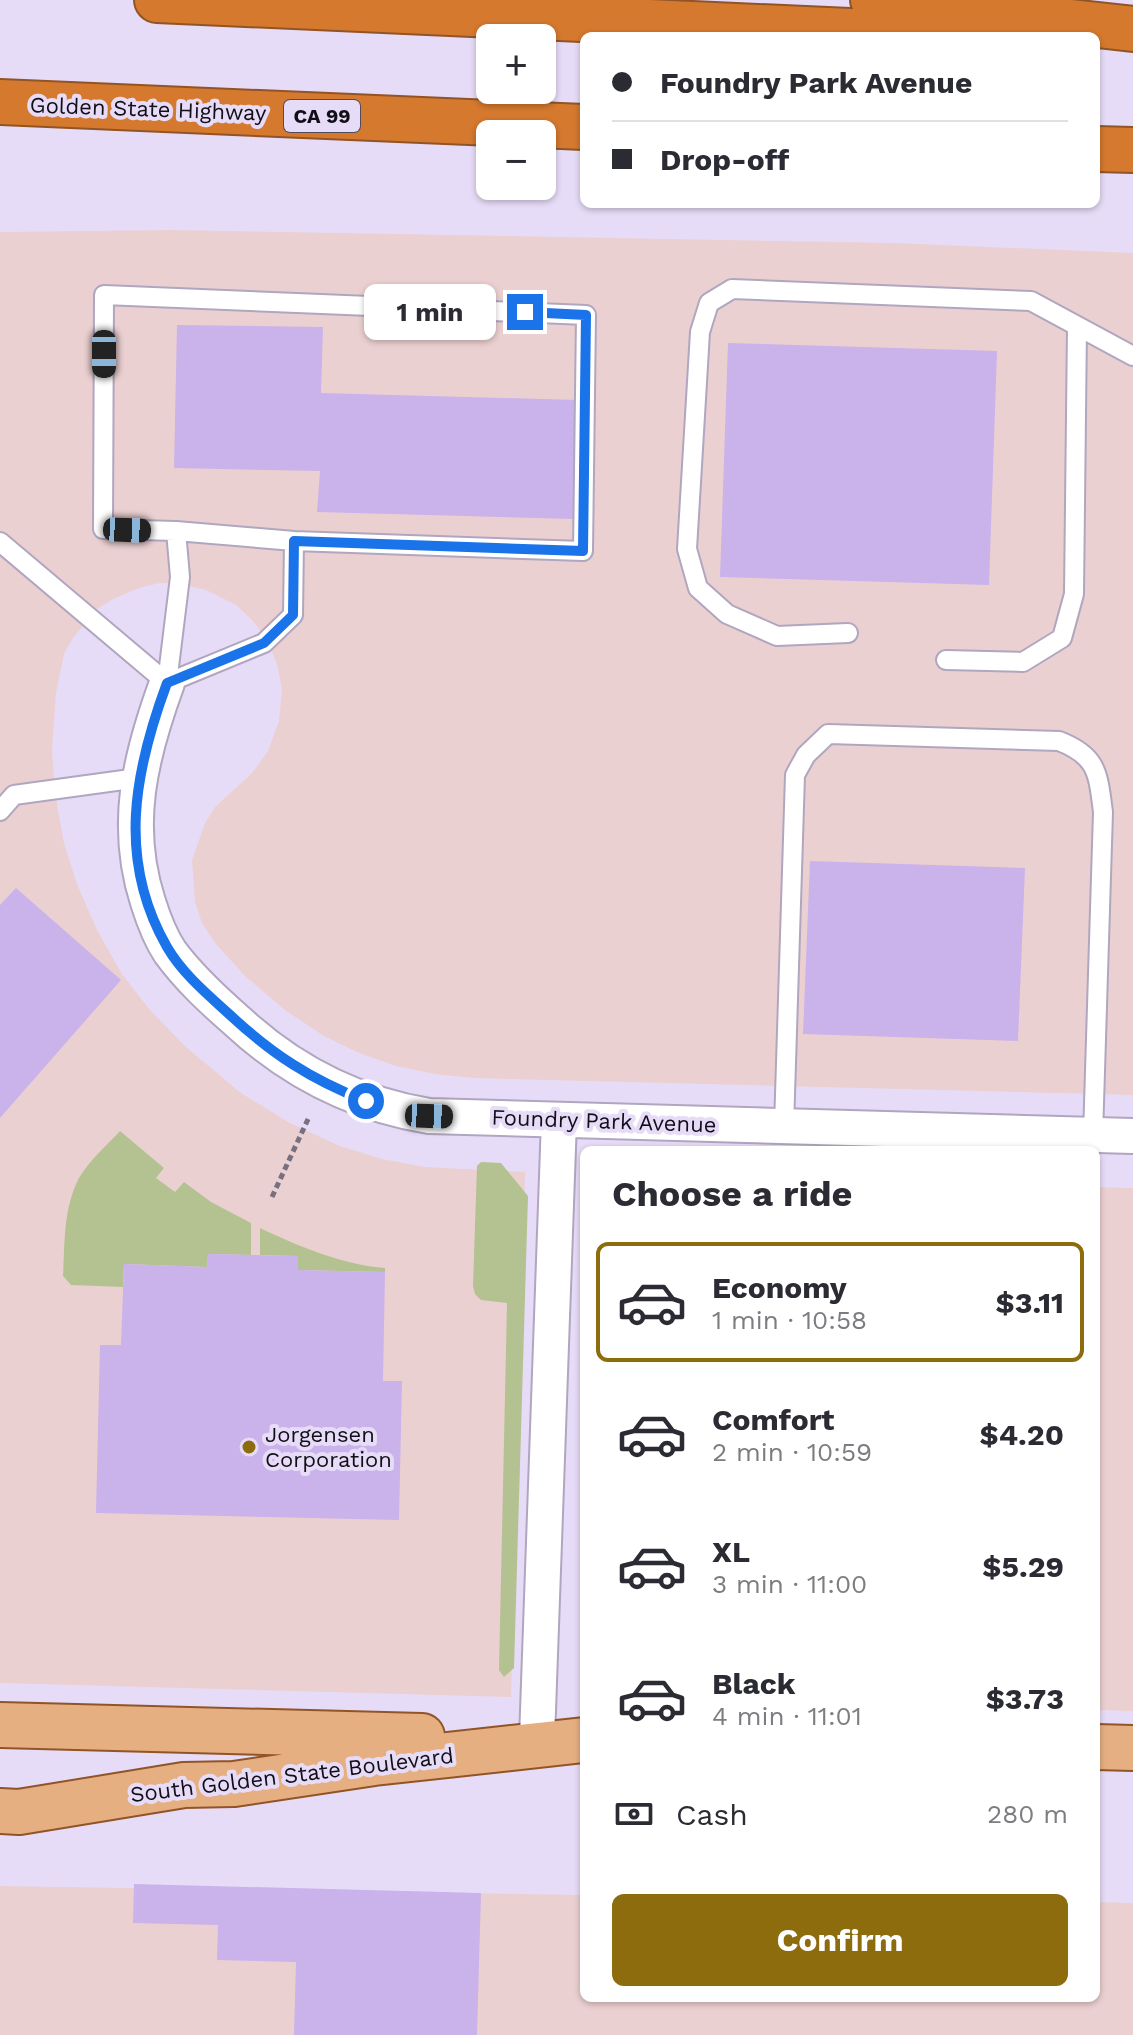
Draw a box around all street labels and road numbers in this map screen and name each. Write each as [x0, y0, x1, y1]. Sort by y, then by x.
street label: Golden State Highway [29, 92, 267, 126]
road number: CA 99 [284, 100, 360, 132]
street label: Foundry Park Avenue [491, 1105, 717, 1137]
street label: South Golden State Boulevard [129, 1743, 455, 1807]

